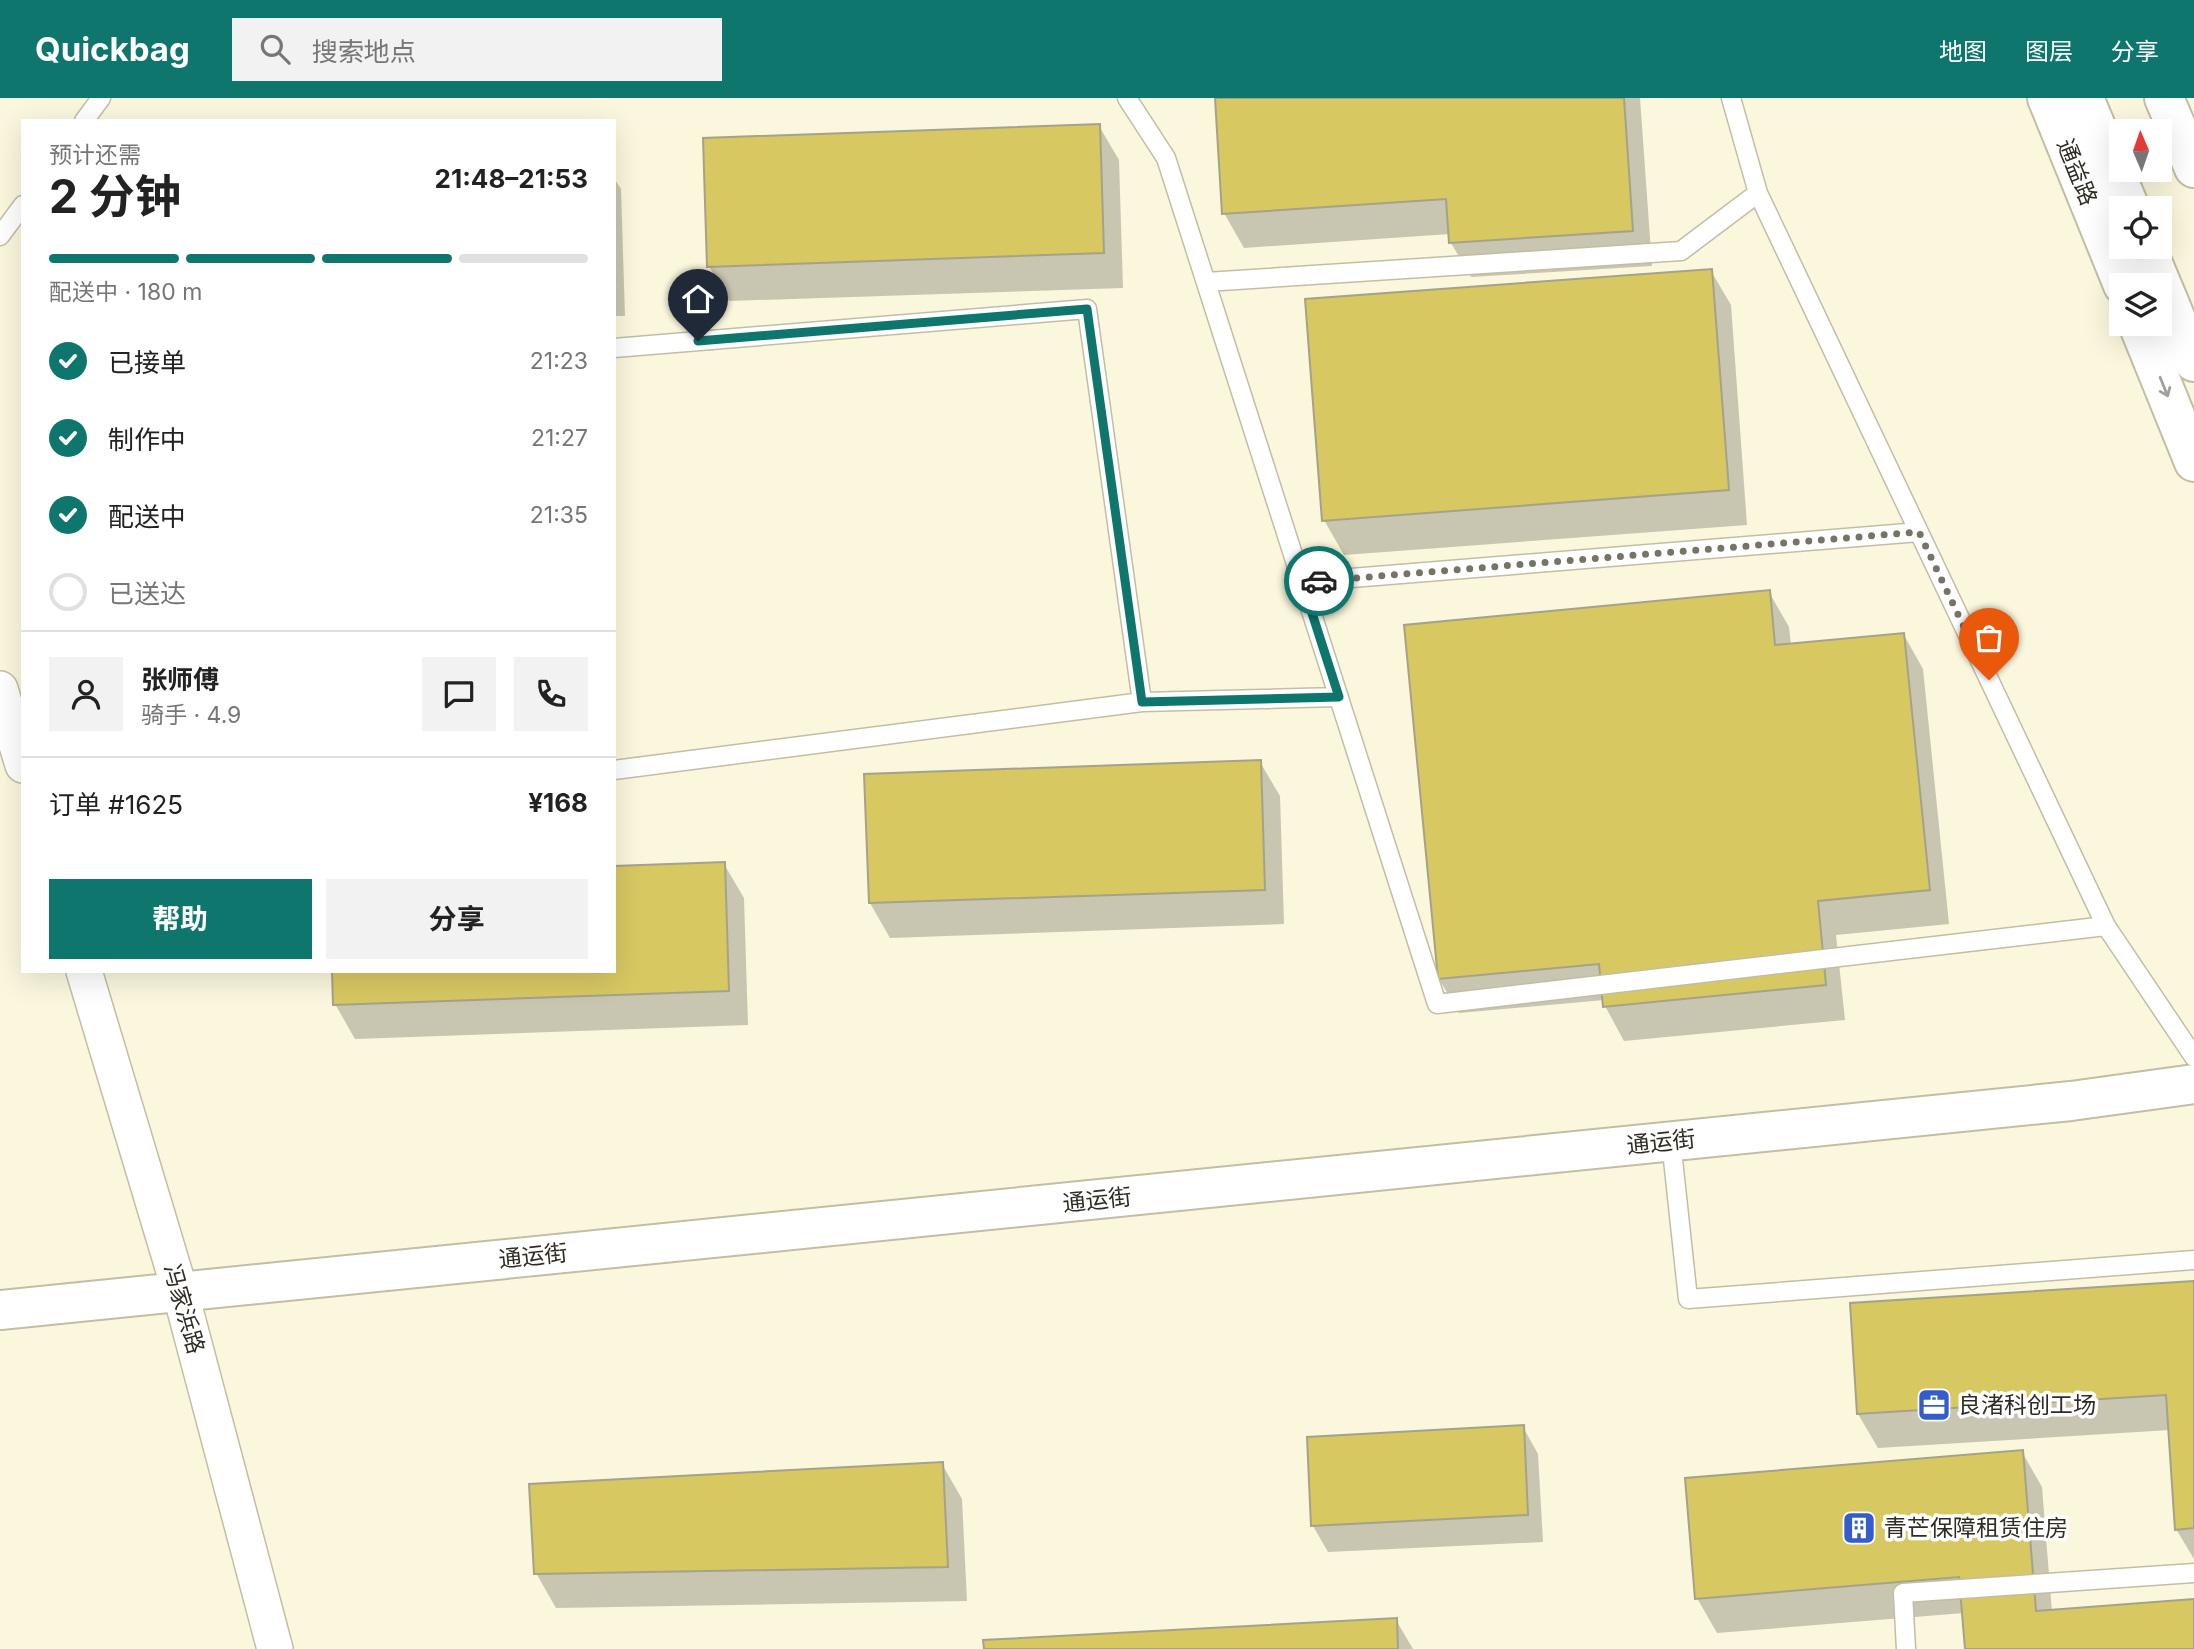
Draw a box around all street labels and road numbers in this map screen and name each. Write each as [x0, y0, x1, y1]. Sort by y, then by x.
street label: 通益路 [2051, 135, 2103, 209]
street label: 通运街 [1625, 1124, 1697, 1160]
street label: 通运街 [1061, 1182, 1133, 1218]
street label: 通运街 [497, 1238, 569, 1274]
street label: 冯家浜路 [158, 1261, 210, 1357]

